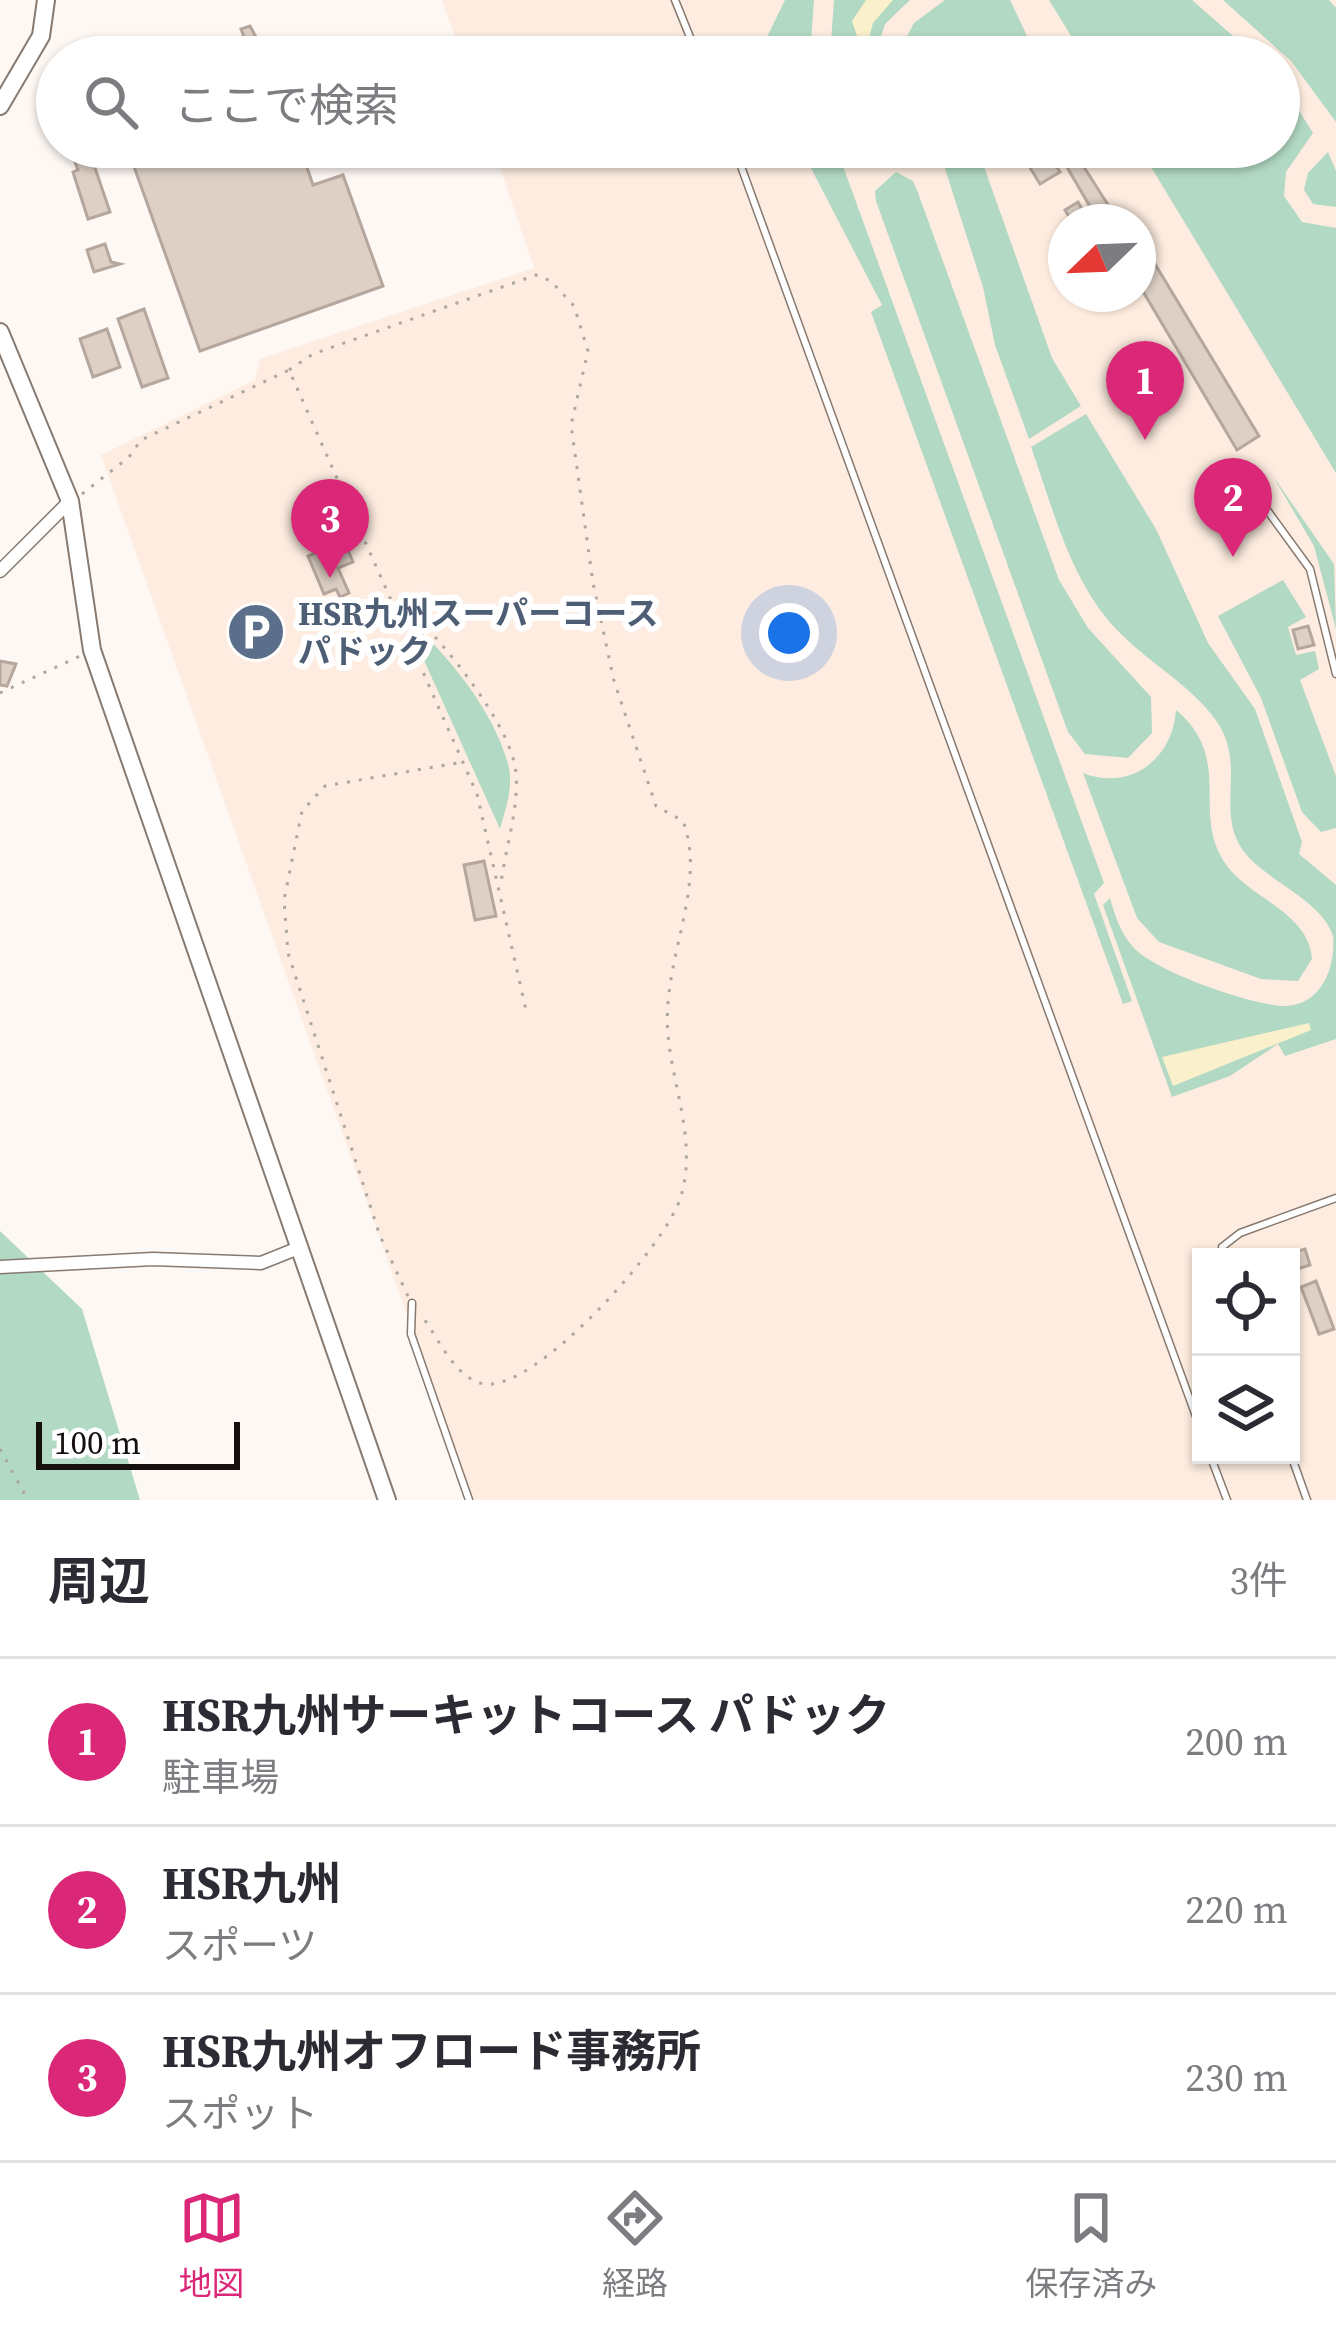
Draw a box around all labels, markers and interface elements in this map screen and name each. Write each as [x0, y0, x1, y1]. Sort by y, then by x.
search box [36, 36, 1300, 168]
icon: search [78, 69, 144, 135]
text: ここで検索 [174, 74, 399, 136]
north arrow [1048, 204, 1156, 312]
pin: 1 [1106, 341, 1184, 440]
pin: 2 [1194, 458, 1272, 557]
pin: 3 [291, 479, 369, 578]
place label: HSR九州スーパーコース パドック [298, 591, 659, 674]
parking icon: HSR九州スーパーコース パドック [225, 601, 287, 663]
your location [759, 603, 819, 663]
map controls [1192, 1248, 1300, 1464]
button: locate [1192, 1248, 1300, 1356]
button: layers [1192, 1356, 1300, 1464]
scale bar [36, 1416, 240, 1469]
text: 100 m [54, 1420, 141, 1465]
text: 周辺 [48, 1546, 150, 1616]
text: 3件 [1229, 1554, 1288, 1607]
text: HSR九州サーキットコース パドック [162, 1684, 890, 1746]
text: 1 [76, 1715, 98, 1768]
text: 200 m [1185, 1715, 1288, 1768]
text: 駐車場 [162, 1751, 279, 1804]
text: HSR九州 [162, 1852, 341, 1914]
text: 2 [76, 1883, 98, 1936]
text: 220 m [1185, 1883, 1288, 1936]
text: スポーツ [162, 1919, 317, 1972]
text: HSR九州オフロード事務所 [162, 2020, 701, 2082]
text: 3 [76, 2051, 98, 2104]
text: 230 m [1185, 2051, 1288, 2104]
text: スポット [162, 2087, 318, 2140]
tab: 地図 [179, 2185, 245, 2306]
tab: 経路 [602, 2185, 668, 2306]
tab: 保存済み [1025, 2185, 1157, 2306]

